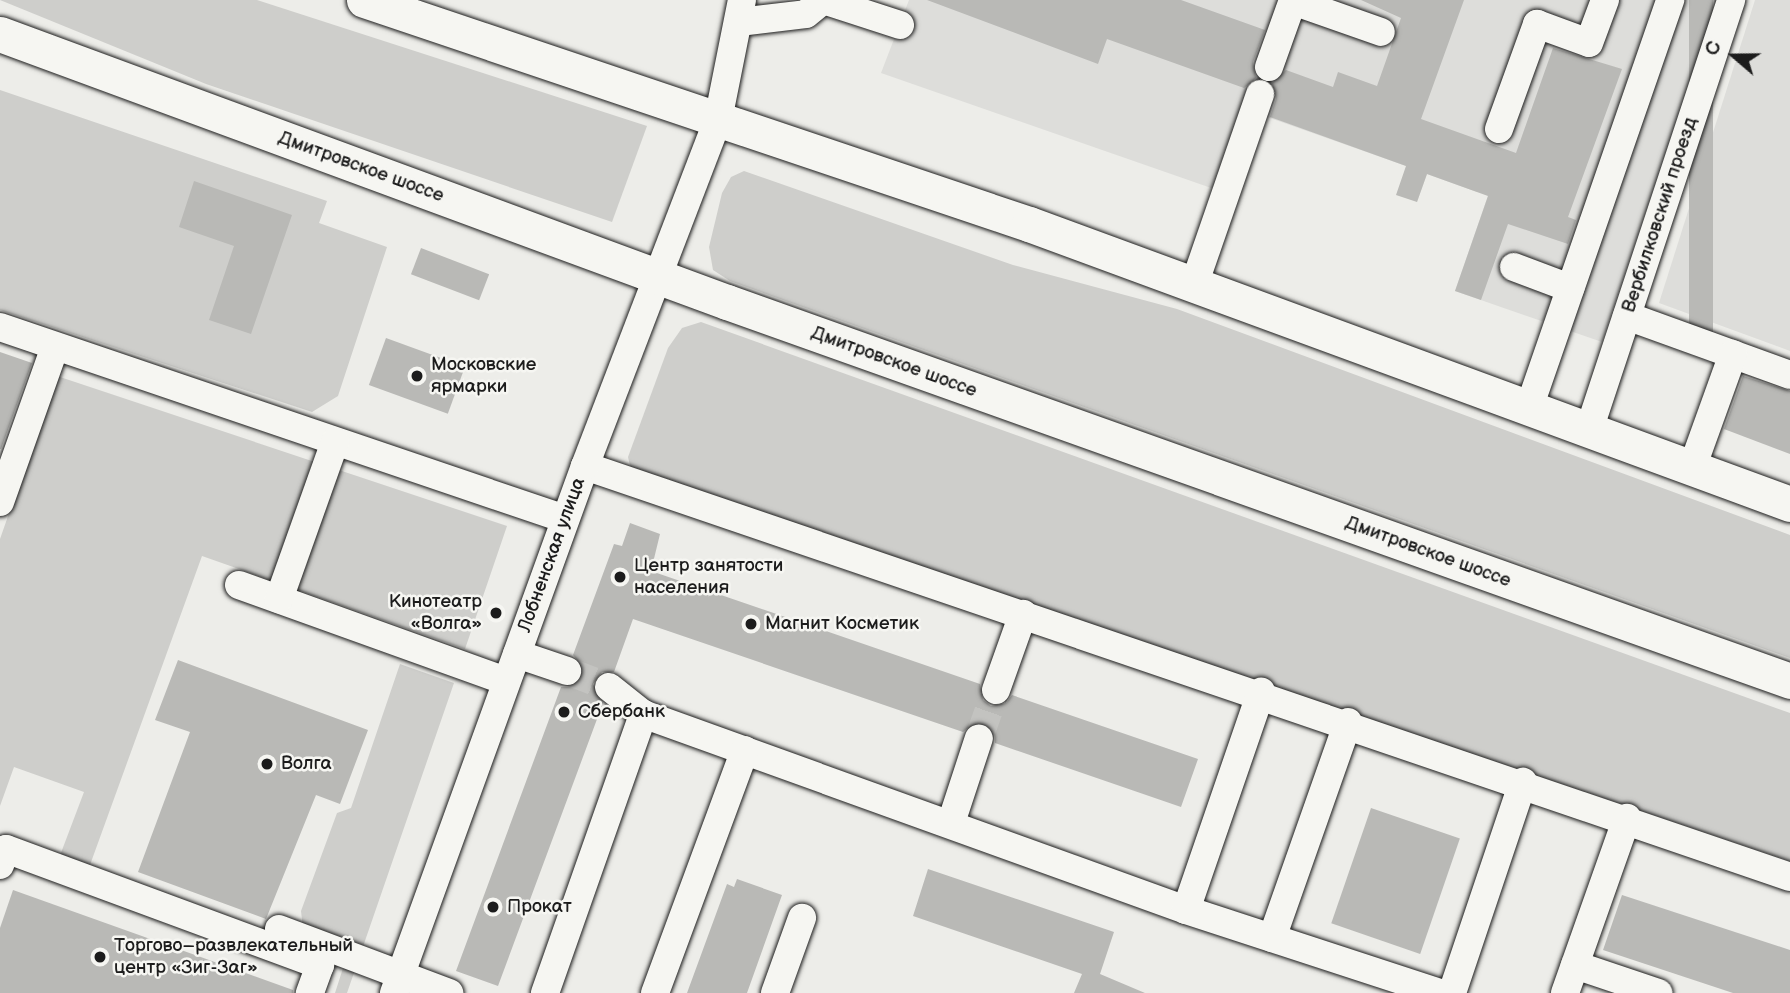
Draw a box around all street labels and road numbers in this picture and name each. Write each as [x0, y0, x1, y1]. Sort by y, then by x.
street label: Вербилковский проезд [1618, 115, 1702, 315]
street label: Дмитровское шоссе [275, 126, 447, 208]
street label: Дмитровское шоссе [808, 321, 980, 403]
street label: Лобненская улица [513, 474, 591, 636]
street label: Дмитровское шоссе [1342, 511, 1514, 593]

